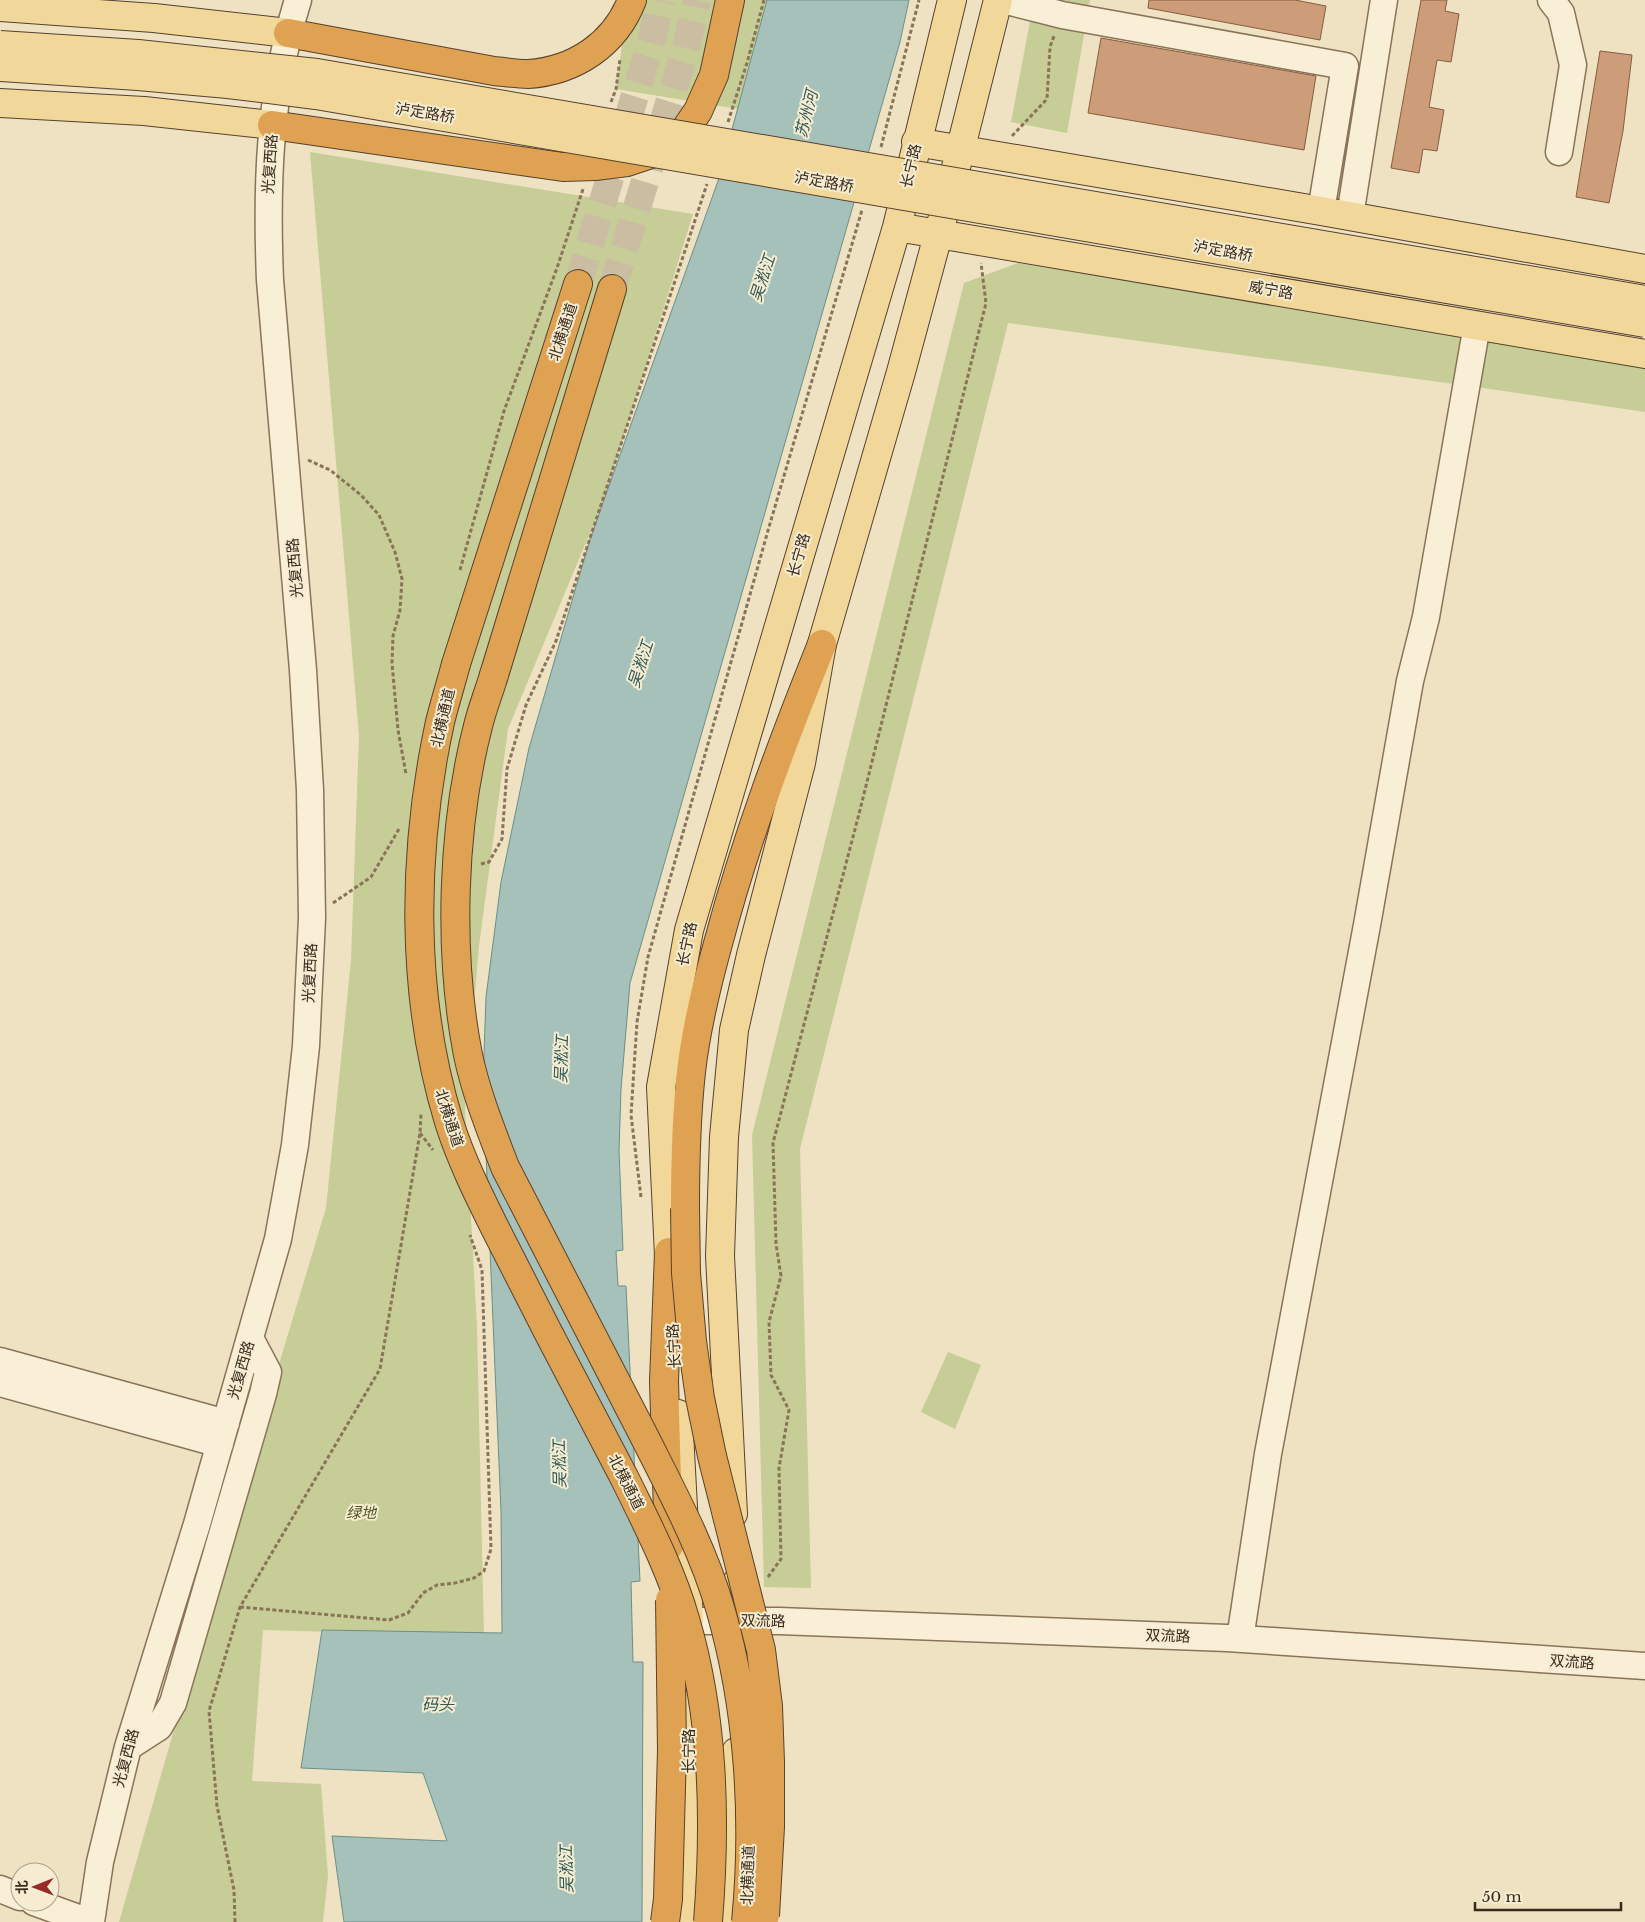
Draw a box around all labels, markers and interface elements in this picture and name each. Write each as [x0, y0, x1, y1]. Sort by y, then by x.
water label: 苏州河 [790, 85, 822, 140]
street label: 泸定路桥 [394, 98, 456, 127]
street label: 光复西路 [258, 133, 281, 195]
street label: 长宁路 [896, 142, 925, 190]
street label: 泸定路桥 [793, 167, 855, 196]
street label: 泸定路桥 [1192, 236, 1254, 265]
water label: 吴淞江 [745, 250, 780, 304]
street label: 威宁路 [1247, 276, 1295, 303]
street label: 北横通道 [544, 300, 581, 363]
street label: 长宁路 [783, 531, 814, 579]
street label: 光复西路 [282, 537, 307, 599]
water label: 吴淞江 [623, 636, 658, 690]
street label: 北横通道 [427, 687, 459, 749]
street label: 长宁路 [673, 920, 700, 968]
street label: 光复西路 [298, 943, 321, 1003]
water label: 吴淞江 [550, 1033, 572, 1083]
street label: 北横通道 [431, 1086, 468, 1149]
street label: 长宁路 [663, 1323, 684, 1369]
street label: 光复西路 [223, 1338, 258, 1401]
water label: 吴淞江 [549, 1438, 569, 1488]
street label: 北横通道 [604, 1451, 649, 1513]
park label: 绿地 [346, 1503, 378, 1522]
street label: 双流路 [740, 1611, 786, 1630]
street label: 双流路 [1145, 1625, 1191, 1646]
street label: 双流路 [1549, 1650, 1595, 1673]
water label: 码头 [422, 1694, 455, 1714]
street label: 光复西路 [109, 1726, 142, 1789]
street label: 长宁路 [679, 1728, 698, 1774]
water label: 吴淞江 [556, 1843, 576, 1893]
street label: 北横通道 [737, 1845, 758, 1905]
north arrow [10, 1862, 60, 1912]
text: 北 [13, 1880, 31, 1894]
scale bar [1475, 1880, 1621, 1912]
text: 50 m [1482, 1887, 1522, 1906]

